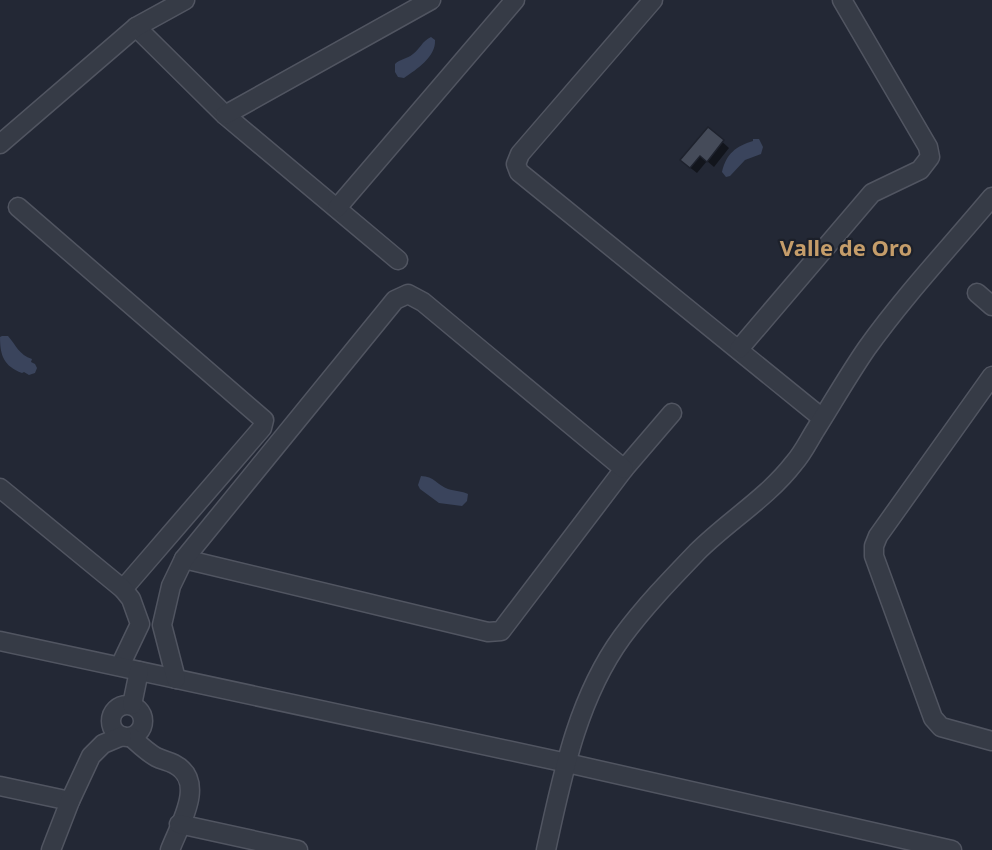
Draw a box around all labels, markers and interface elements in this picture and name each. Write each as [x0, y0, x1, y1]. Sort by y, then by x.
district label: Valle de Oro [780, 232, 912, 262]

